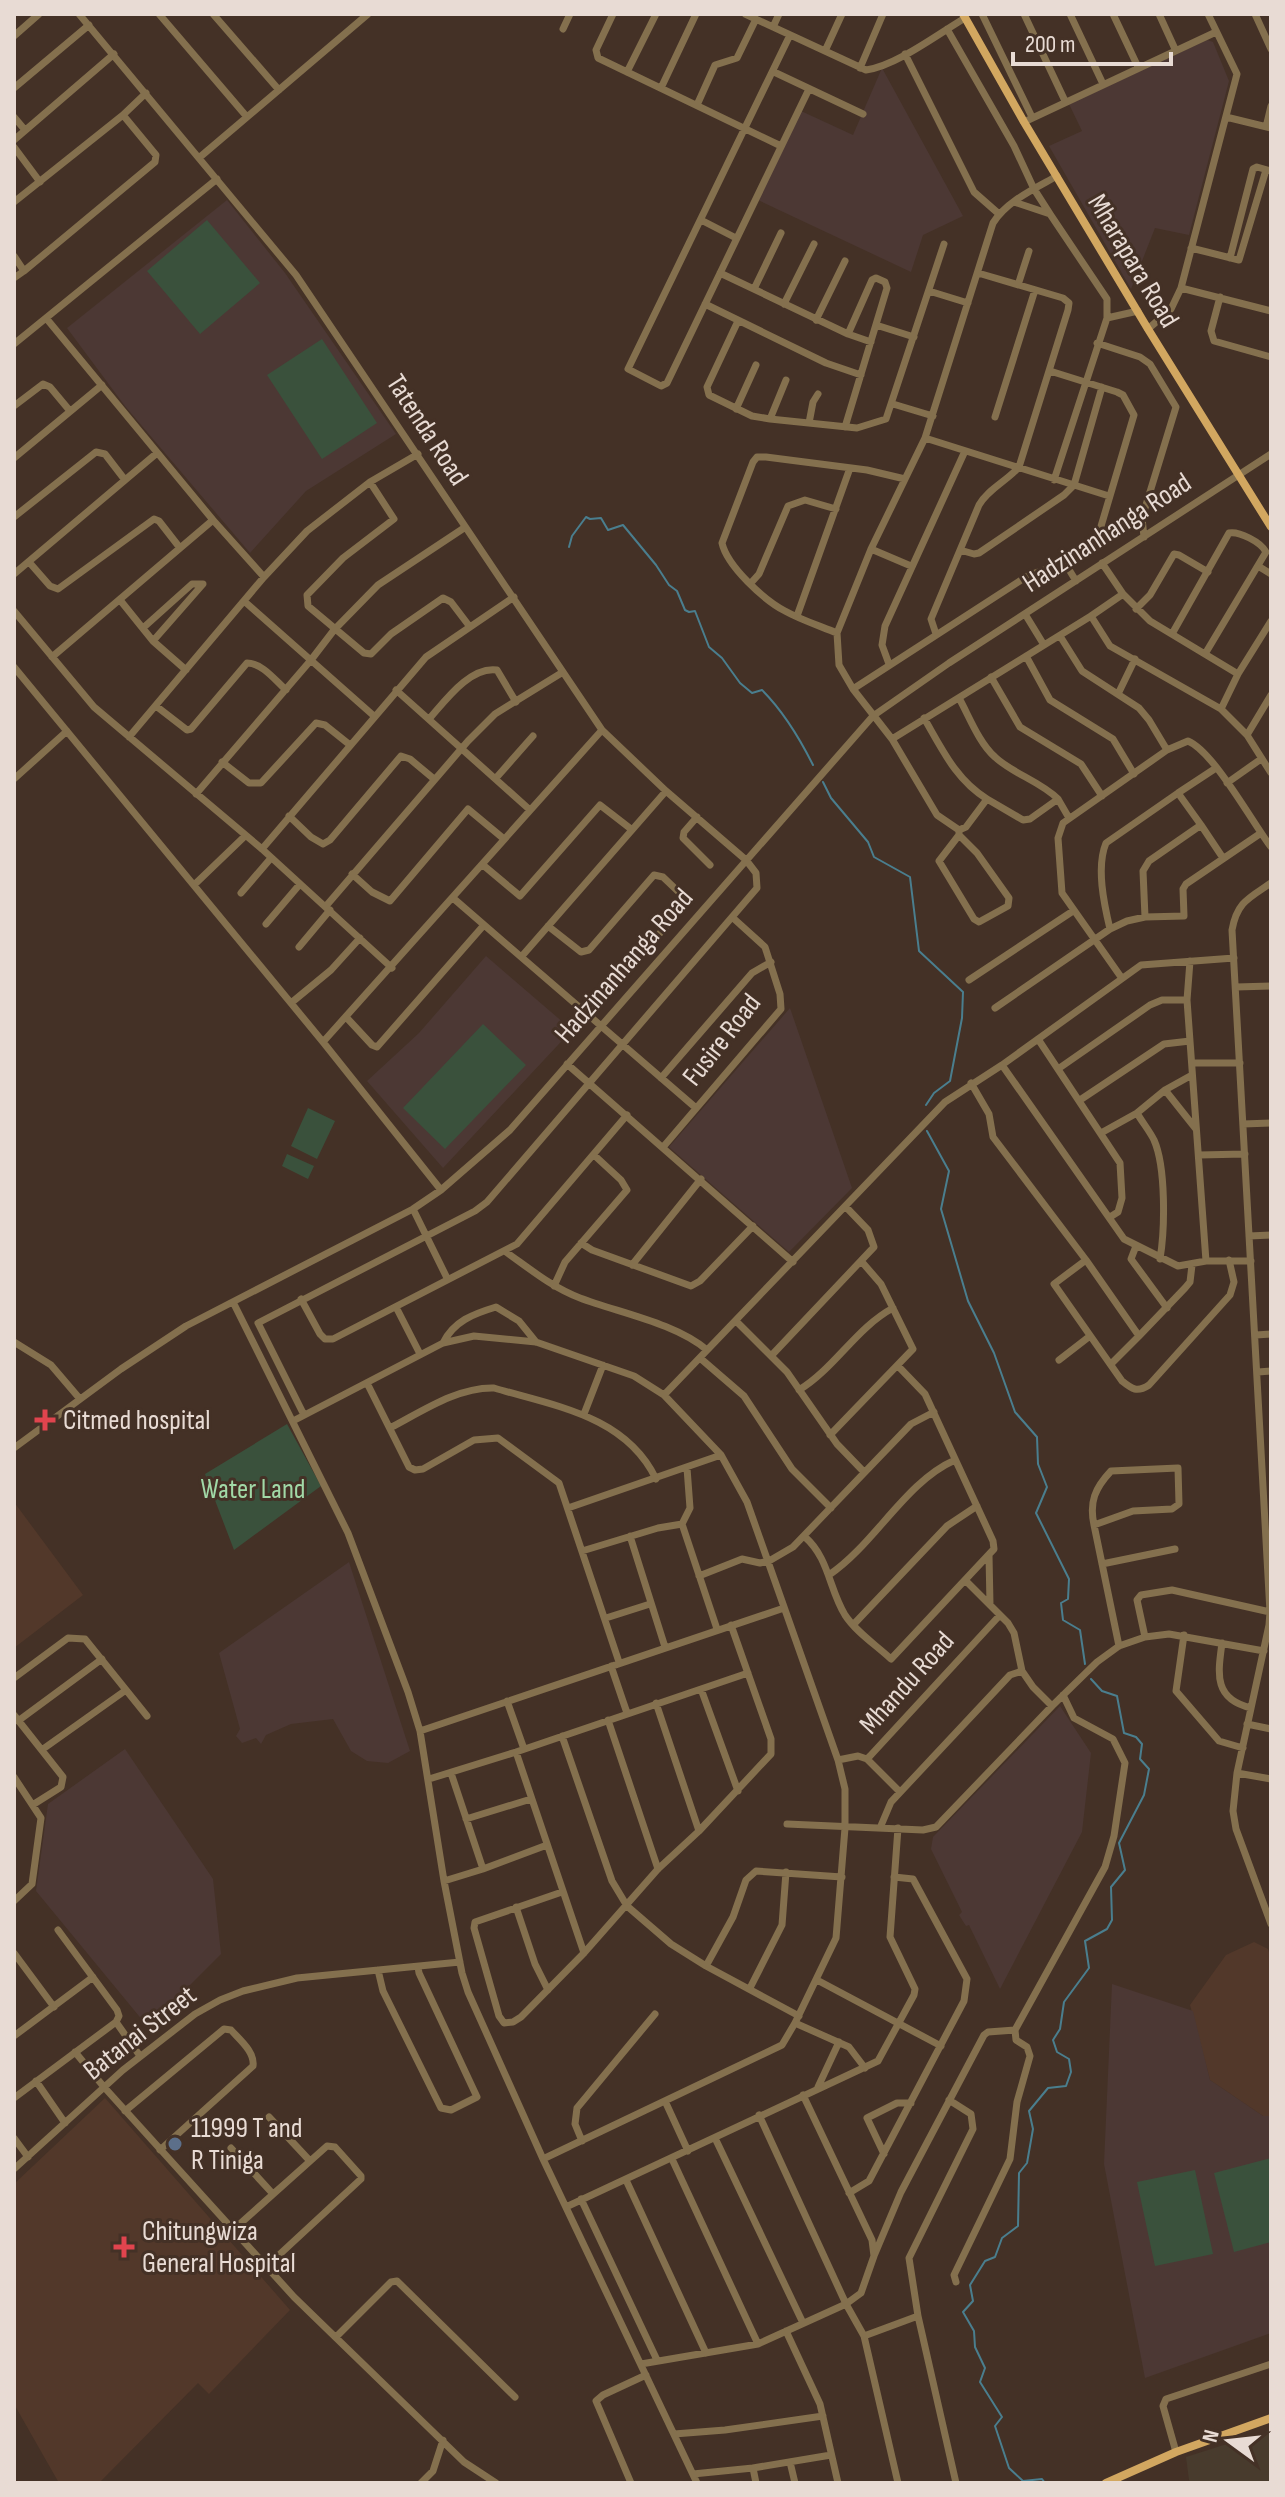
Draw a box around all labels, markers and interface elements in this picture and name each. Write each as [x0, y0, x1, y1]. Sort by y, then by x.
scale bar [1013, 16, 1171, 66]
text: 200 m [1025, 30, 1076, 59]
street label: Mharapara Road [1080, 188, 1186, 334]
street label: Tatenda Road [379, 368, 475, 492]
street label: Hadzinanhanga Road [1017, 466, 1197, 600]
street label: Hadzinanhanga Road [548, 882, 700, 1050]
street label: Fusire Road [676, 987, 768, 1093]
place label: Citmed hospital [63, 1404, 211, 1437]
marker: Citmed hospital [34, 1409, 56, 1431]
park label: Water Land [200, 1473, 306, 1506]
street label: Mhandu Road [853, 1625, 961, 1741]
street label: Batanai Street [77, 1979, 203, 2087]
place label: 11999 T and R Tiniga [191, 2112, 303, 2177]
marker: 11999 T and R Tiniga [166, 2135, 184, 2153]
place label: Chitungwiza General Hospital [142, 2215, 296, 2280]
marker: Chitungwiza General Hospital [113, 2236, 135, 2258]
north arrow [1189, 2401, 1269, 2481]
text: N [1197, 2427, 1226, 2445]

